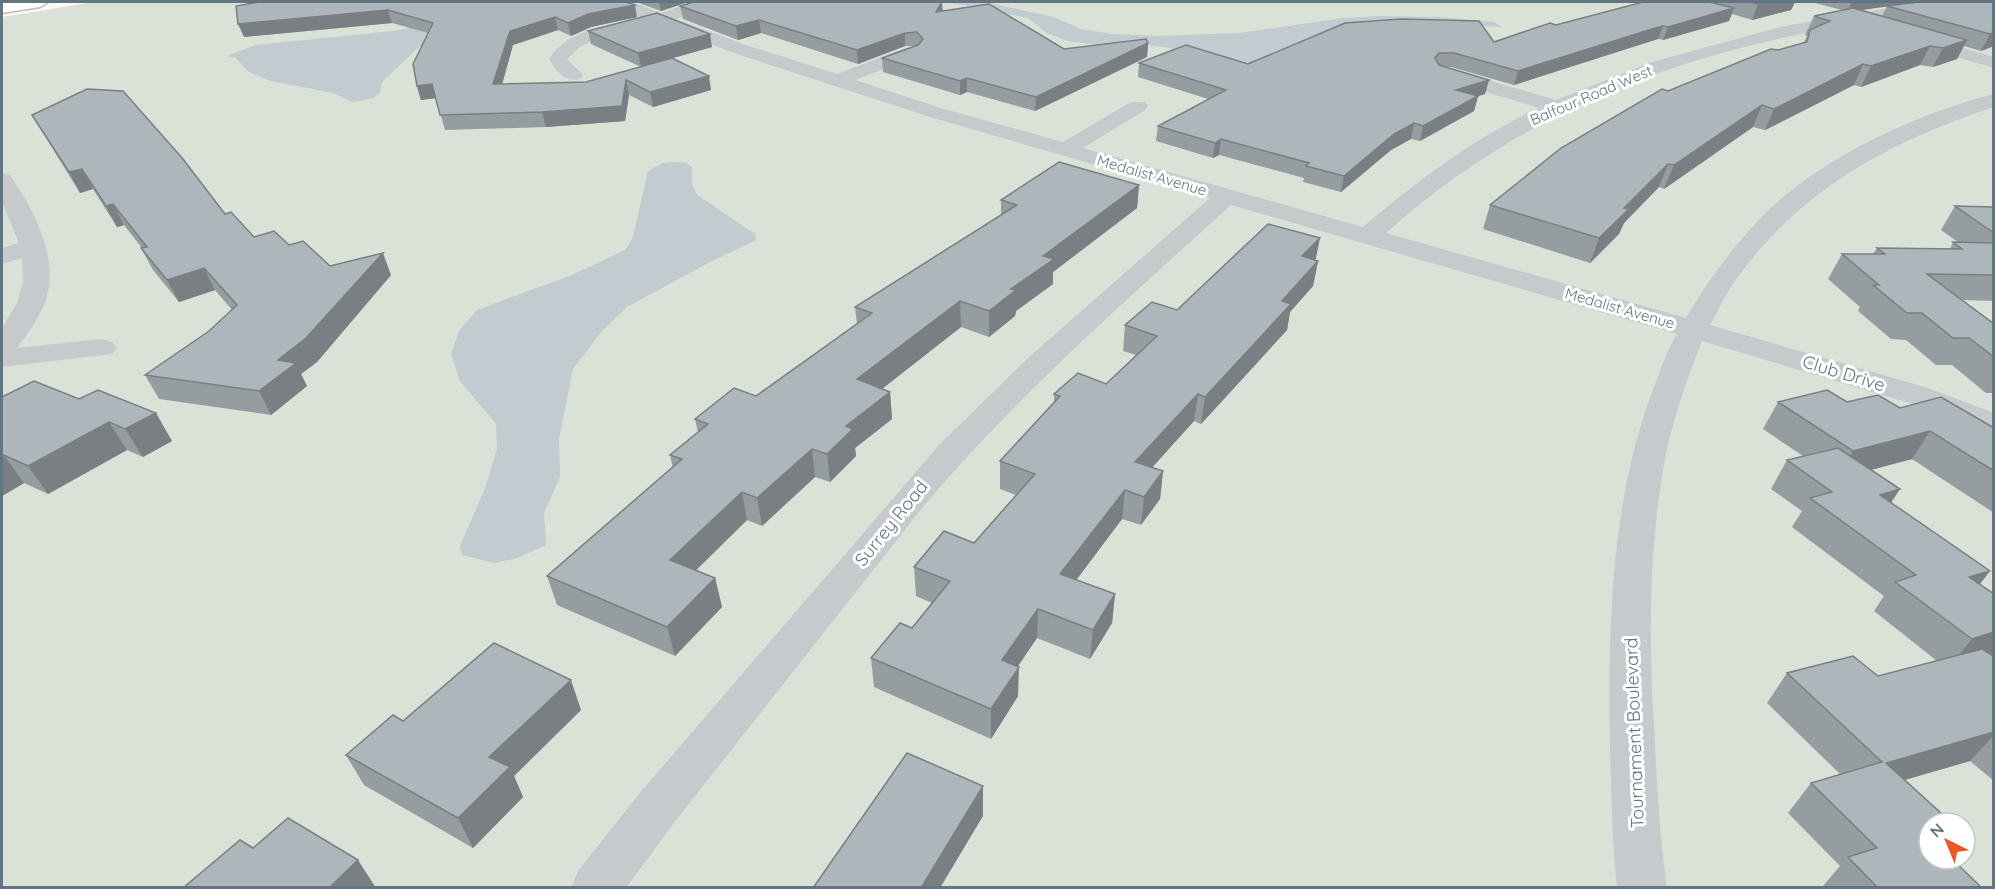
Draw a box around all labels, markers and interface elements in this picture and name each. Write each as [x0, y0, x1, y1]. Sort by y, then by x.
street label: Balfour Road West [1527, 61, 1655, 129]
street label: Medalist Avenue [1095, 150, 1209, 200]
street label: Medalist Avenue [1563, 283, 1677, 333]
street label: Club Drive [1800, 350, 1888, 396]
street label: Surrey Road [849, 475, 933, 571]
street label: Tournament Boulevard [1619, 637, 1649, 829]
north arrow [1917, 811, 1977, 871]
text: N [1926, 819, 1948, 841]

